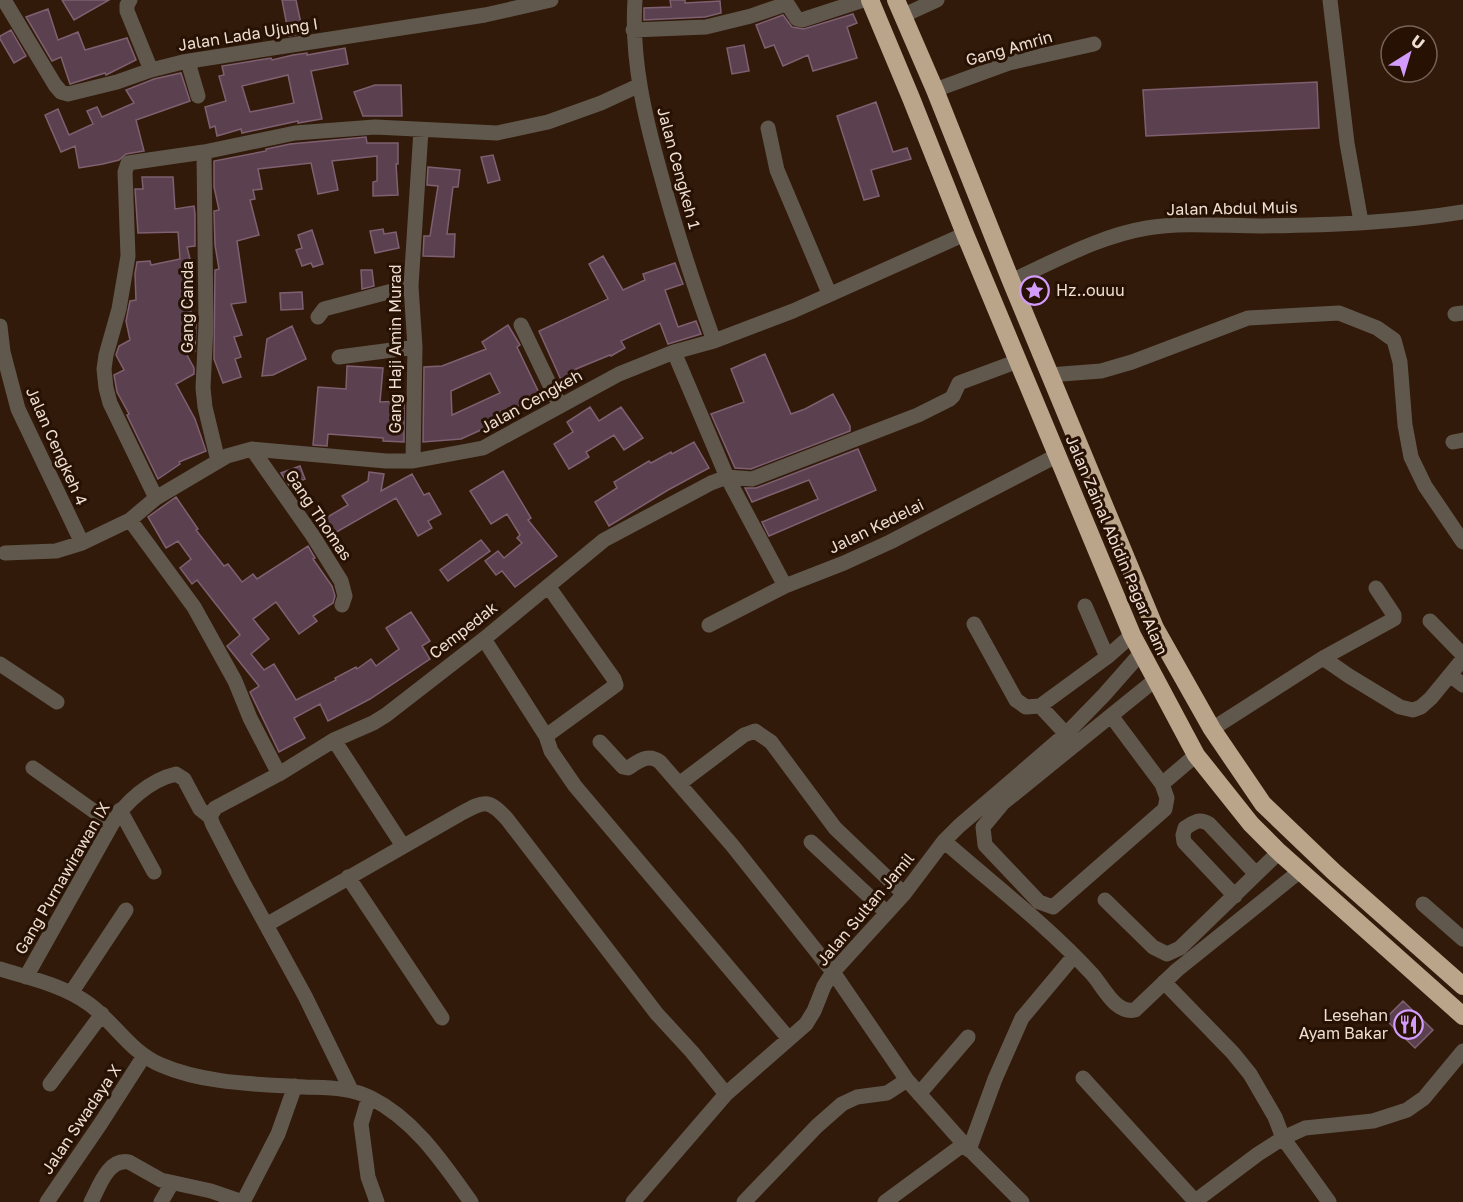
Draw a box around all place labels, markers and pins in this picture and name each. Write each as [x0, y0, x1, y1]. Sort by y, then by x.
place icon: Hz..ouuu [1019, 274, 1051, 306]
place label: Hz..ouuu [1056, 280, 1125, 300]
place label: Lesehan Ayam Bakar [1299, 1005, 1388, 1043]
restaurant icon: Lesehan Ayam Bakar [1393, 1008, 1425, 1040]

